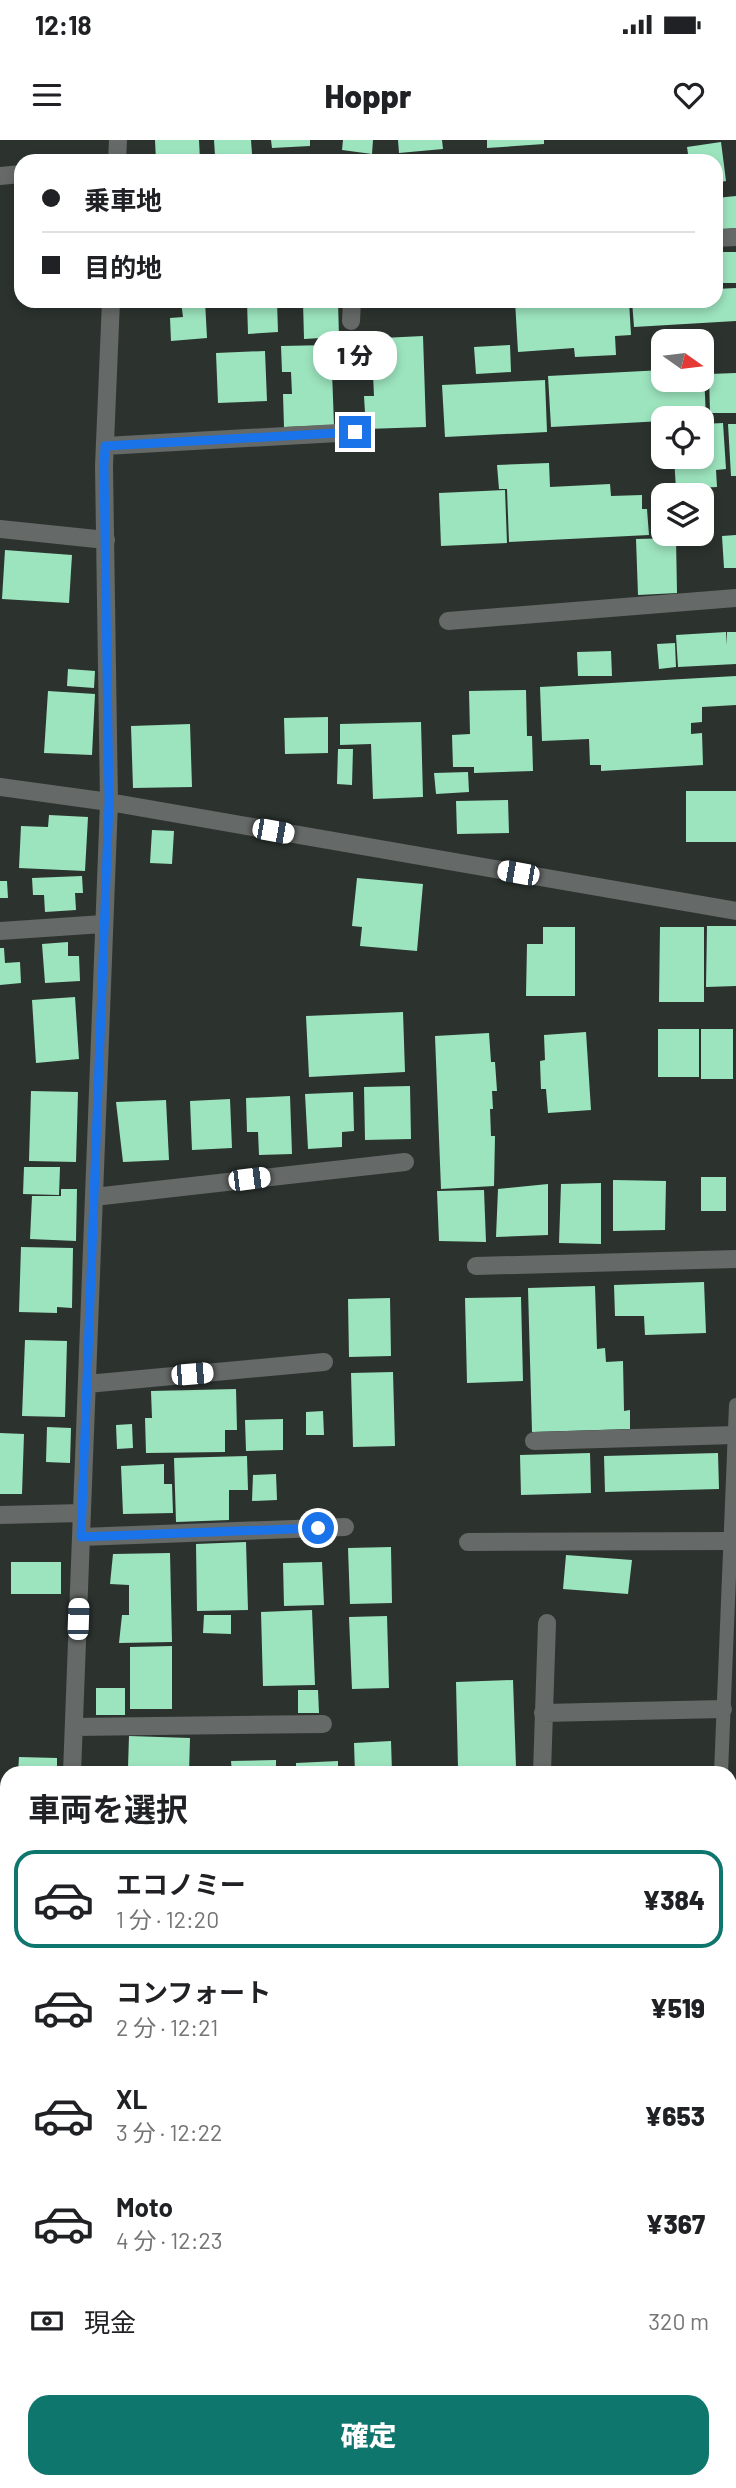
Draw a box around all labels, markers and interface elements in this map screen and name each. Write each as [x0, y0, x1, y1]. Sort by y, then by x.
text: 12:18 [35, 9, 92, 40]
icon: menu [28, 76, 66, 114]
text: Hoppr [325, 76, 411, 114]
icon: heart [670, 76, 708, 114]
text: 乗車地 [84, 184, 162, 215]
text: 目的地 [84, 251, 162, 282]
north arrow [651, 329, 714, 392]
map controls [651, 329, 714, 546]
callout: 1 分 [313, 330, 397, 380]
text: 1 分 [337, 341, 373, 369]
button: locate [651, 406, 714, 469]
route end [339, 416, 371, 448]
button: layers [651, 483, 714, 546]
car [251, 817, 296, 845]
car [496, 859, 541, 887]
car [227, 1166, 272, 1192]
car [171, 1362, 214, 1386]
route start [302, 1512, 334, 1544]
car [67, 1598, 90, 1640]
text: 車両を選択 [28, 1789, 188, 1827]
icon: car [32, 1868, 95, 1931]
text: エコノミー [116, 1868, 246, 1899]
text: ¥384 [642, 1884, 705, 1915]
text: 1 分 · 12:20 [116, 1905, 219, 1933]
icon: car [32, 1976, 95, 2039]
text: コンフォート [116, 1976, 271, 2007]
text: ¥519 [650, 1992, 705, 2023]
text: 2 分 · 12:21 [116, 2013, 218, 2041]
text: XL [116, 2083, 147, 2114]
icon: car [32, 2084, 95, 2147]
text: ¥653 [645, 2100, 705, 2131]
text: 3 分 · 12:22 [116, 2118, 222, 2146]
text: Moto [116, 2191, 173, 2222]
icon: car [32, 2192, 95, 2255]
text: ¥367 [646, 2208, 705, 2239]
text: 4 分 · 12:23 [116, 2226, 223, 2254]
icon: cash [28, 2302, 66, 2340]
text: 現金 [84, 2306, 136, 2337]
text: 320 m [648, 2307, 709, 2335]
button: 確定 [28, 2395, 709, 2475]

